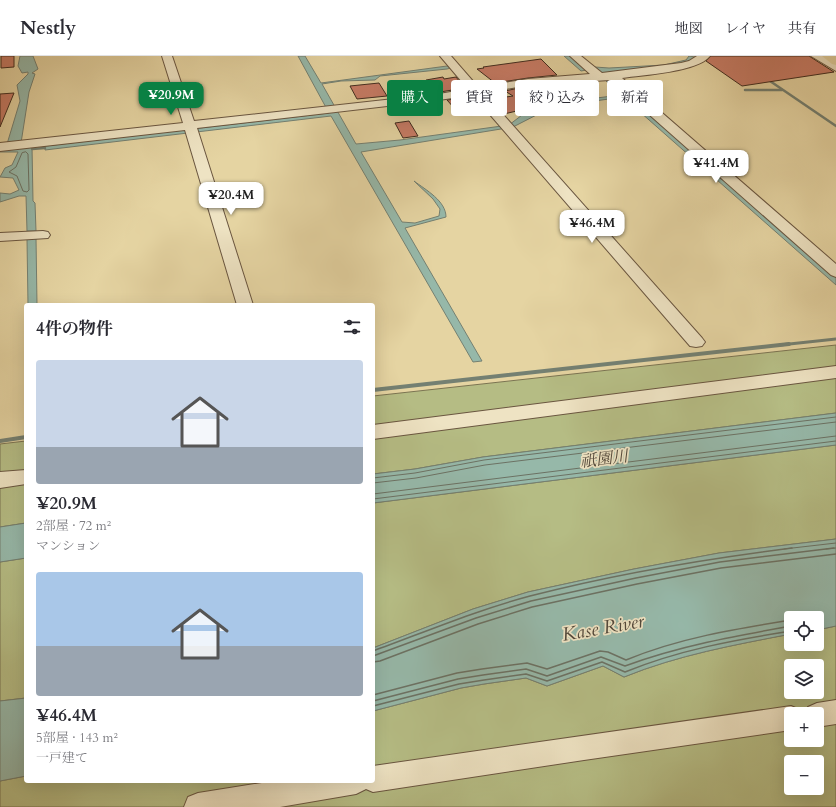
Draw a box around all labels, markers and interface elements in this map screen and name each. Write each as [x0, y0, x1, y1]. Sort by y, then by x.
text: Nestly [20, 15, 76, 41]
text: 地図 [675, 19, 703, 38]
text: レイヤ [725, 19, 766, 38]
text: 共有 [788, 19, 816, 38]
chip: 購入 [387, 80, 443, 116]
chip: 賃貸 [451, 80, 507, 116]
chip: 絞り込み [515, 80, 599, 116]
chip: 新着 [607, 80, 663, 116]
pin: ¥20.9M [138, 82, 204, 116]
text: ¥20.9M [148, 86, 194, 104]
pin: ¥41.4M [683, 150, 749, 184]
text: ¥41.4M [693, 154, 739, 172]
pin: ¥20.4M [198, 182, 264, 216]
text: ¥20.4M [208, 186, 254, 204]
pin: ¥46.4M [559, 210, 625, 244]
text: ¥46.4M [569, 214, 615, 232]
icon: filters [341, 316, 363, 338]
text: 4件の物件 [36, 317, 113, 340]
icon: home [164, 386, 236, 458]
water label: 祇園川 [579, 445, 631, 473]
text: ¥20.9M [36, 492, 97, 515]
text: 2部屋 · 72 m² [36, 517, 111, 535]
text: マンション [36, 537, 100, 555]
icon: home [164, 598, 236, 670]
water label: Kase River [560, 608, 647, 648]
map controls [784, 611, 824, 795]
button: locate [784, 611, 824, 651]
button: layers [784, 659, 824, 699]
text: ¥46.4M [36, 704, 97, 727]
button: + [784, 707, 824, 747]
text: 5部屋 · 143 m² [36, 729, 118, 747]
text: 一戸建て [36, 749, 88, 767]
button: − [784, 755, 824, 795]

